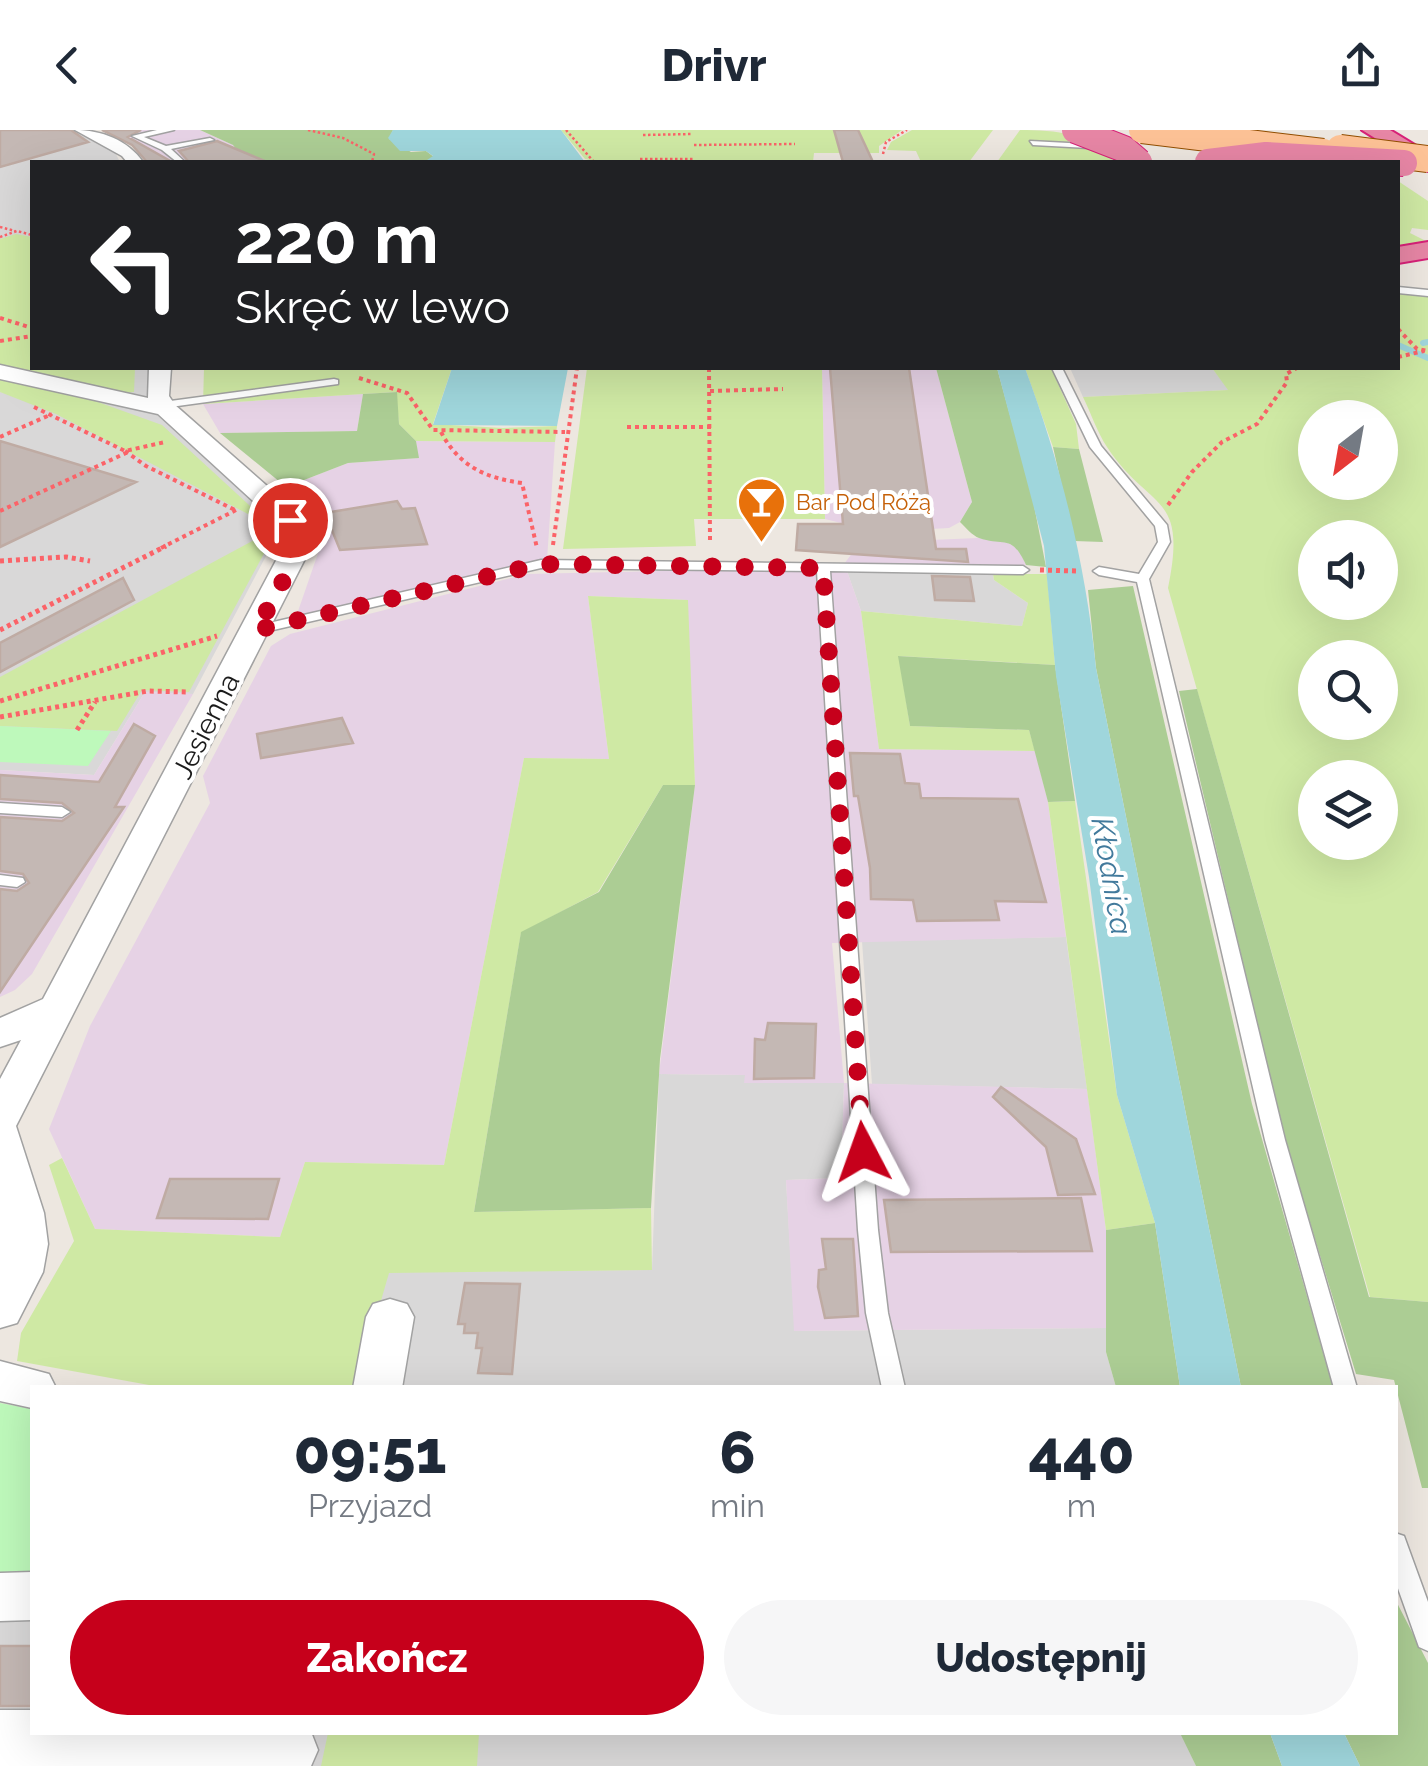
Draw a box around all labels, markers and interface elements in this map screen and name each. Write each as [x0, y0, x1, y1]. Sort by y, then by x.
icon: back [40, 38, 95, 93]
icon: share [1333, 38, 1388, 93]
text: Drivr [661, 39, 767, 92]
text: 220 m [235, 197, 439, 279]
icon: left [70, 200, 200, 330]
text: Skręć w lewo [235, 281, 510, 334]
north arrow [1298, 400, 1398, 500]
map controls [1298, 400, 1398, 860]
bar icon: Bar Pod Różą [735, 476, 787, 544]
pin [248, 478, 333, 563]
place label: Bar Pod Różą [796, 489, 931, 515]
icon: arrive [263, 493, 318, 548]
button: sound [1298, 520, 1398, 620]
button: search [1298, 640, 1398, 740]
street label: Jesienna [166, 668, 246, 784]
button: layers [1298, 760, 1398, 860]
water label: Kłodnica [1084, 814, 1140, 938]
position arrow [811, 1100, 915, 1204]
text: 09:51 [293, 1417, 447, 1487]
text: 6 [719, 1417, 756, 1487]
text: 440 [1028, 1417, 1135, 1487]
text: Przyjazd [308, 1487, 432, 1524]
text: min [710, 1487, 765, 1524]
text: m [1067, 1487, 1096, 1524]
button: Zakończ [70, 1600, 704, 1715]
button: Udostępnij [724, 1600, 1358, 1715]

